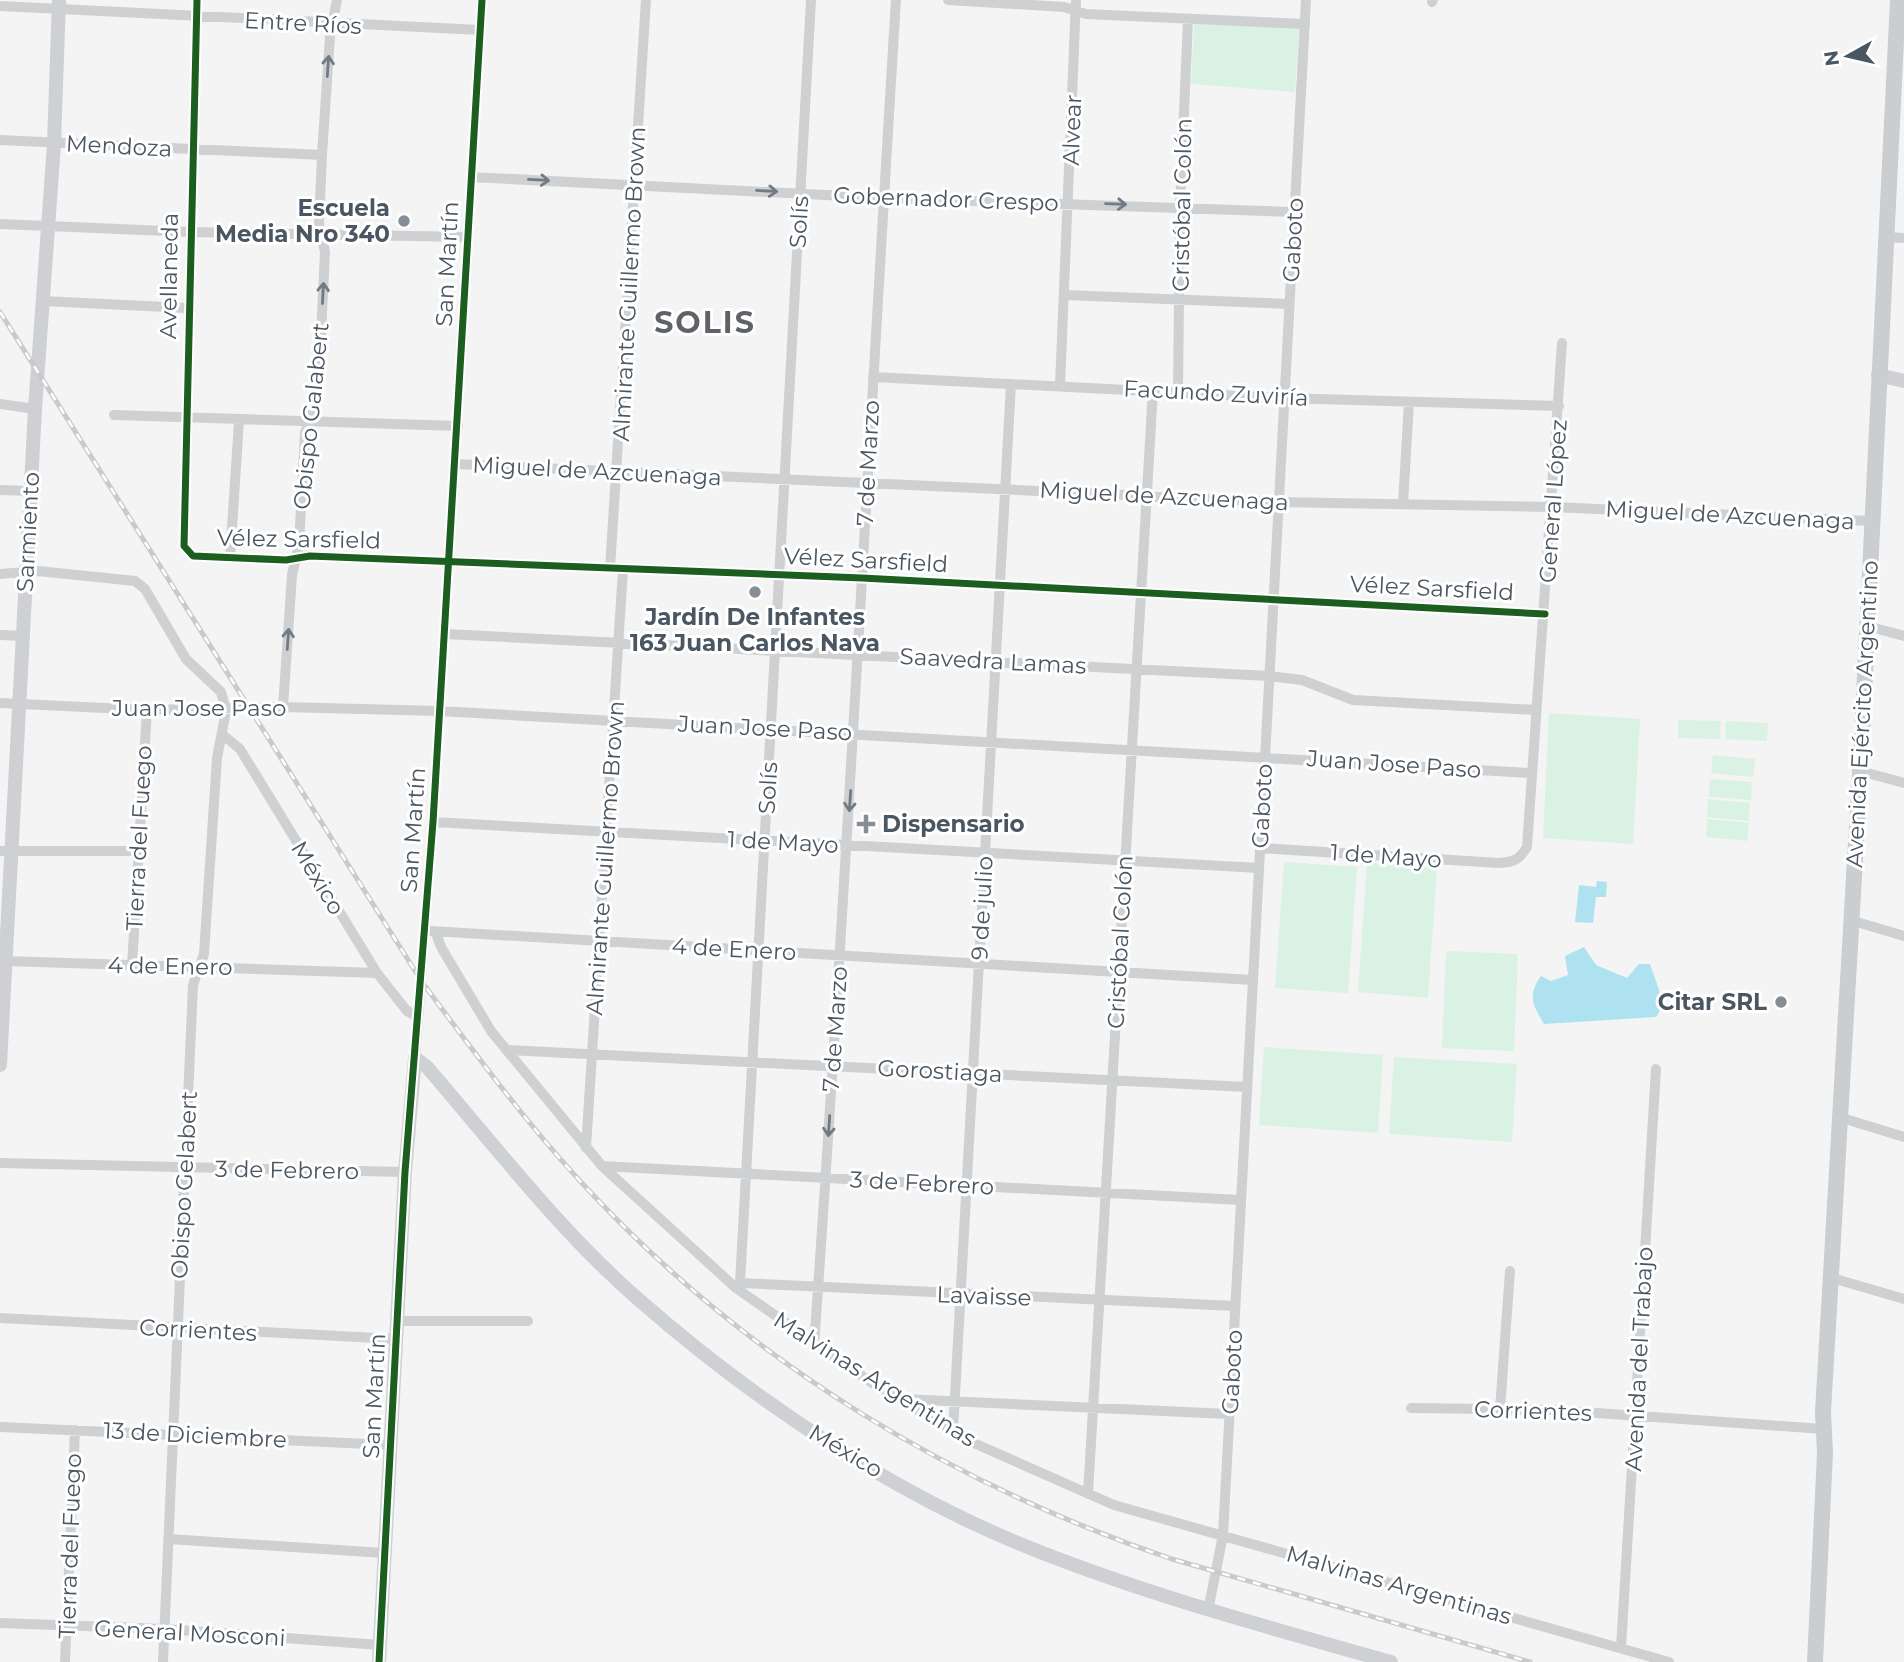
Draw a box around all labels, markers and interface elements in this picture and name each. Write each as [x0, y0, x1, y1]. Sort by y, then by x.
street label: Entre Ríos [244, 6, 362, 40]
north arrow [1813, 21, 1883, 91]
text: N [1819, 49, 1844, 68]
one-way arrow [322, 55, 335, 78]
street label: Alvear [1057, 94, 1087, 166]
street label: Cristóbal Colón [1166, 118, 1198, 292]
street label: Almirante Guillermo Brown [607, 126, 651, 442]
street label: Mendoza [65, 129, 173, 163]
one-way arrow [528, 173, 551, 186]
street label: Gobernador Crespo [833, 181, 1059, 217]
one-way arrow [755, 185, 777, 198]
place label: Escuela Media Nro 340 [215, 194, 390, 248]
street label: Solís [784, 195, 814, 249]
street label: Gaboto [1277, 197, 1309, 283]
one-way arrow [1105, 198, 1128, 211]
street label: San Martín [430, 201, 464, 327]
street label: Avellaneda [154, 213, 184, 339]
marker: Escuela Media Nro 340 [396, 213, 412, 229]
one-way arrow [317, 282, 330, 304]
district label: SOLIS [654, 304, 756, 341]
street label: Obispo Galabert [287, 321, 335, 511]
street label: Facundo Zuviría [1123, 374, 1309, 412]
street label: 7 de Marzo [851, 399, 885, 527]
street label: General López [1533, 418, 1573, 584]
street label: Miguel de Azcuenaga [472, 450, 722, 492]
street label: Sarmiento [11, 471, 45, 593]
street label: Miguel de Azcuenaga [1039, 475, 1289, 517]
street label: Miguel de Azcuenaga [1605, 494, 1855, 536]
street label: Vélez Sarsfield [217, 524, 381, 554]
street label: Vélez Sarsfield [783, 542, 949, 578]
street label: Avenida Ejército Argentino [1840, 560, 1884, 868]
street label: Vélez Sarsfield [1349, 570, 1515, 606]
marker: Jardín De Infantes 163 Juan Carlos Nava [747, 584, 763, 600]
place label: Jardín De Infantes 163 Juan Carlos Nava [630, 603, 880, 657]
one-way arrow [281, 628, 294, 651]
street label: Saavedra Lamas [899, 642, 1087, 680]
street label: Juan Jose Paso [111, 694, 286, 722]
street label: Almirante Guillermo Brown [580, 700, 630, 1016]
street label: Juan Jose Paso [676, 709, 853, 747]
street label: Juan Jose Paso [1305, 744, 1482, 784]
street label: Tierra del Fuego [120, 745, 158, 931]
street label: Solís [753, 761, 783, 815]
street label: Gaboto [1246, 763, 1278, 849]
street label: San Martín [395, 766, 431, 894]
one-way arrow [843, 789, 856, 812]
place label: Dispensario [882, 810, 1025, 838]
marker: Dispensario [856, 814, 876, 834]
street label: 1 de Mayo [727, 825, 839, 859]
street label: México [285, 836, 351, 920]
street label: 1 de Mayo [1329, 838, 1443, 874]
street label: 9 de julio [965, 855, 999, 961]
street label: Cristóbal Colón [1101, 855, 1139, 1029]
street label: 4 de Enero [671, 932, 797, 966]
street label: 4 de Enero [107, 951, 233, 981]
street label: 7 de Marzo [817, 965, 853, 1093]
place label: Citar SRL [1658, 988, 1767, 1016]
marker: Citar SRL [1773, 994, 1789, 1010]
street label: Gorostiaga [877, 1054, 1003, 1088]
street label: Obispo Gelabert [165, 1090, 203, 1280]
one-way arrow [822, 1114, 835, 1137]
street label: 3 de Febrero [215, 1155, 359, 1185]
street label: 3 de Febrero [849, 1165, 995, 1201]
street label: Avenida del Trabajo [1619, 1246, 1659, 1472]
street label: Lavaisse [936, 1280, 1032, 1312]
street label: Malvinas Argentinas [769, 1305, 981, 1453]
street label: Corrientes [138, 1313, 258, 1347]
street label: Gaboto [1216, 1329, 1248, 1415]
street label: San Martín [357, 1333, 391, 1459]
street label: Corrientes [1474, 1395, 1592, 1427]
street label: 13 de Diciembre [103, 1416, 287, 1454]
street label: México [804, 1418, 888, 1484]
street label: Tierra del Fuego [53, 1453, 87, 1639]
street label: Malvinas Argentinas [1283, 1539, 1515, 1631]
street label: General Mosconi [94, 1614, 286, 1652]

